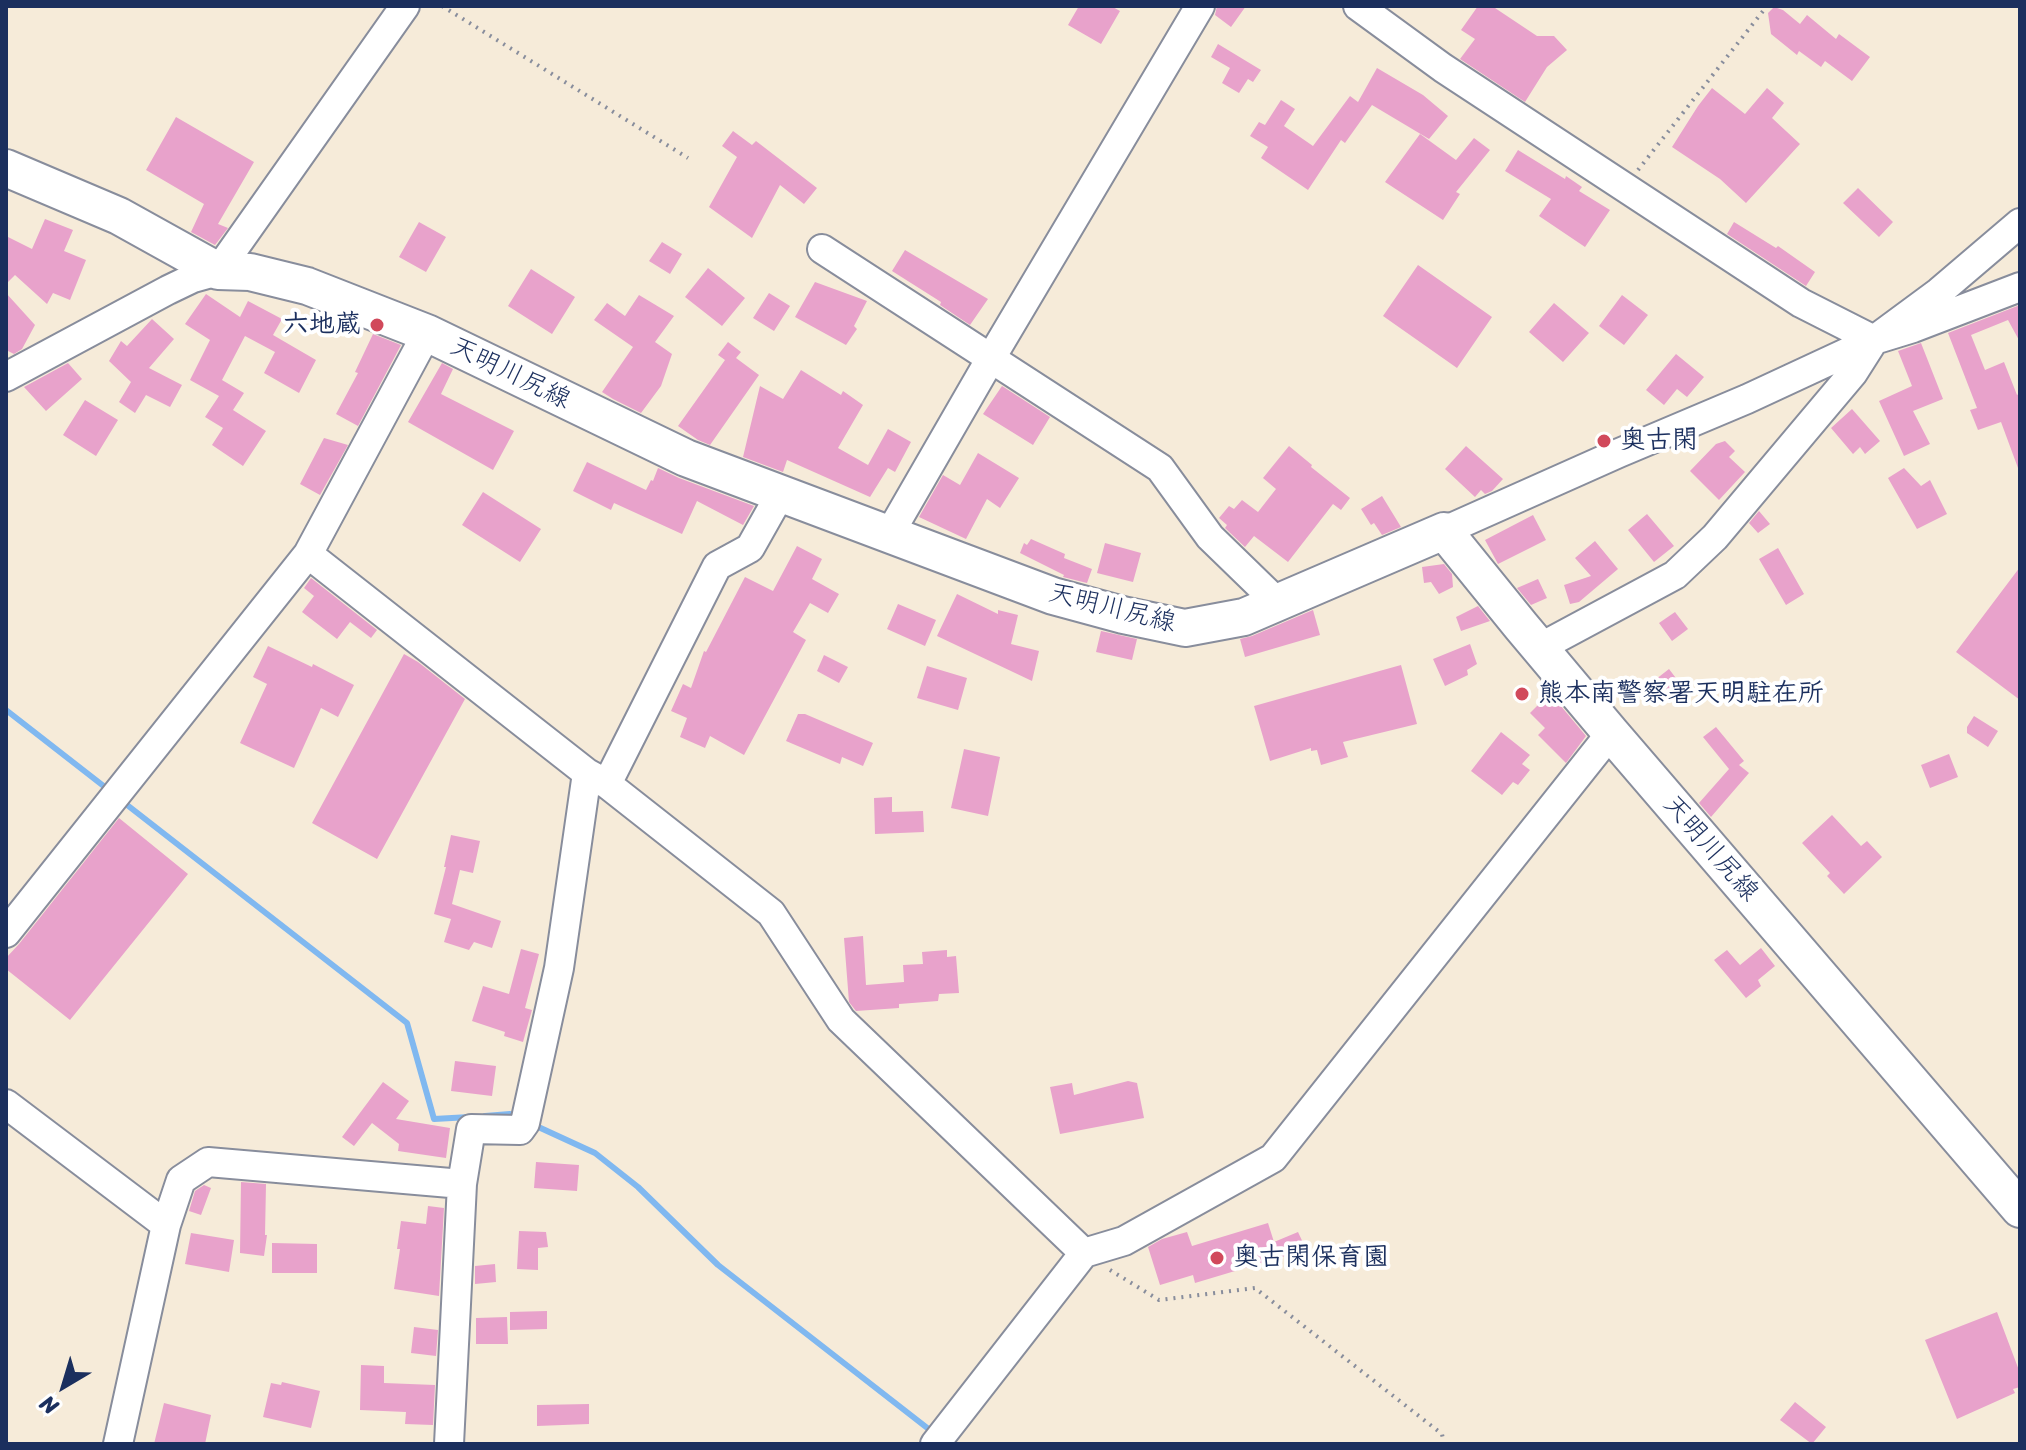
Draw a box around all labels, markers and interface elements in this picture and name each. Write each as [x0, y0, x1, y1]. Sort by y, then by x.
place label: 六地蔵 [283, 309, 361, 341]
marker: 六地蔵 [368, 316, 386, 334]
street label: 天明川尻線 [445, 331, 575, 417]
place label: 奥古閑 [1620, 425, 1698, 457]
marker: 奥古閑 [1595, 432, 1613, 450]
street label: 天明川尻線 [1045, 578, 1179, 640]
place label: 熊本南警察署天明駐在所 [1538, 678, 1824, 710]
marker: 熊本南警察署天明駐在所 [1513, 685, 1531, 703]
street label: 天明川尻線 [1656, 790, 1764, 908]
place label: 奥古閑保育園 [1233, 1242, 1389, 1274]
marker: 奥古閑保育園 [1208, 1249, 1226, 1267]
north arrow [24, 1346, 104, 1426]
text: N [31, 1385, 67, 1425]

